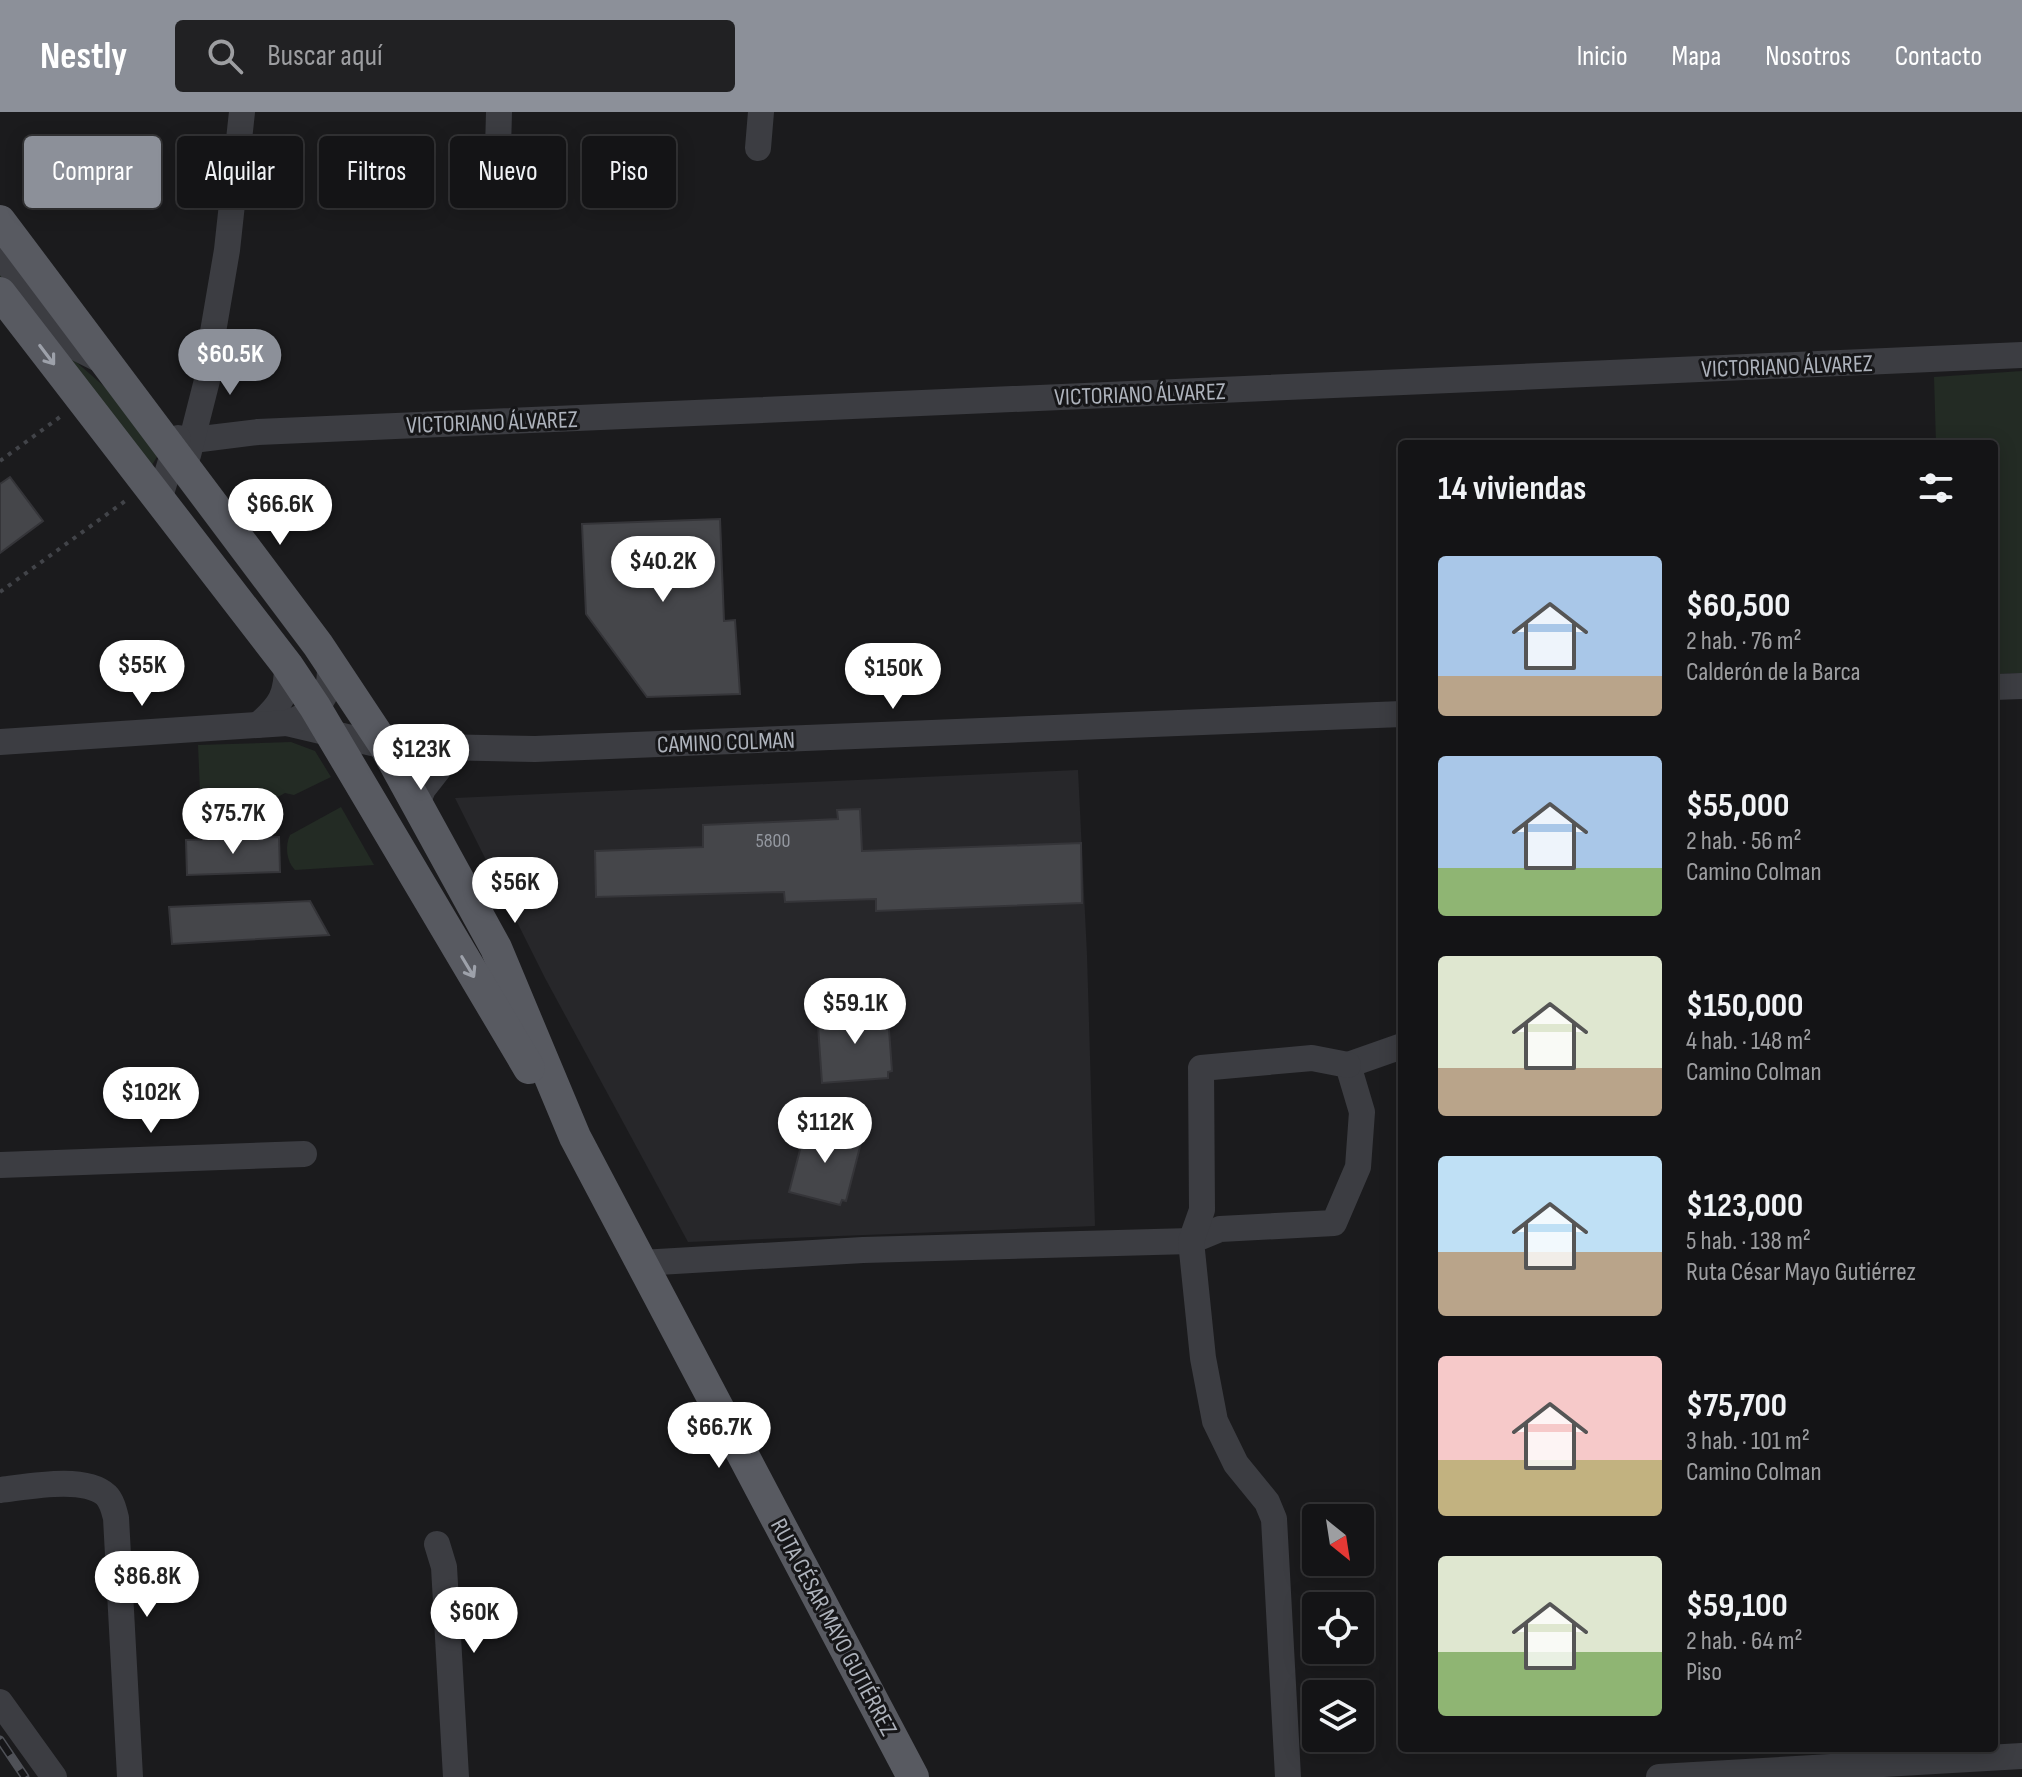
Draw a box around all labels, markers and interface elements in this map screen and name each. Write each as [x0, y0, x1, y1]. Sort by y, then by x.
search box [175, 20, 735, 92]
text: Nestly [40, 34, 127, 79]
icon: search [203, 34, 247, 78]
text: Buscar aquí [267, 38, 383, 74]
text: Inicio [1577, 40, 1628, 73]
text: Mapa [1672, 40, 1721, 73]
text: Nosotros [1765, 40, 1851, 73]
text: Contacto [1895, 40, 1982, 73]
chip: Comprar [24, 136, 161, 208]
chip: Alquilar [177, 136, 303, 208]
chip: Filtros [319, 136, 434, 208]
chip: Nuevo [450, 136, 566, 208]
chip: Piso [582, 136, 676, 208]
pin: $60.5K [165, 329, 295, 397]
text: $60.5K [196, 339, 264, 370]
one-way arrow [39, 344, 56, 366]
street label: VICTORIANO ÁLVAREZ [1701, 349, 1873, 384]
street label: VICTORIANO ÁLVAREZ [1054, 377, 1226, 412]
street label: VICTORIANO ÁLVAREZ [406, 405, 578, 440]
icon: filters [1914, 466, 1958, 510]
text: 14 viviendas [1438, 468, 1586, 509]
pin: $66.6K [215, 479, 345, 547]
text: $66.6K [246, 489, 314, 520]
pin: $40.2K [598, 536, 728, 604]
text: $40.2K [629, 546, 697, 577]
text: $60,500 [1686, 585, 1790, 626]
icon: home [1502, 588, 1598, 684]
text: 2 hab. · 76 m² [1686, 626, 1802, 657]
pin: $55K [95, 640, 189, 708]
pin: $150K [837, 643, 949, 711]
text: $55K [118, 650, 166, 681]
text: $150K [863, 653, 923, 684]
text: Calderón de la Barca [1686, 657, 1861, 688]
pin: $123K [365, 724, 477, 792]
street label: CAMINO COLMAN [657, 726, 795, 759]
text: $123K [391, 734, 451, 765]
text: $55,000 [1686, 785, 1789, 826]
pin: $75.7K [168, 788, 298, 856]
icon: home [1502, 788, 1598, 884]
text: $75.7K [200, 798, 266, 829]
text: 2 hab. · 56 m² [1686, 826, 1802, 857]
house number: 5800 [756, 829, 790, 853]
pin: $56K [468, 857, 562, 925]
text: Camino Colman [1686, 857, 1822, 888]
text: $56K [490, 867, 540, 898]
one-way arrow [460, 955, 476, 978]
pin: $59.1K [790, 978, 920, 1046]
text: $150,000 [1686, 985, 1803, 1026]
text: $59.1K [822, 988, 888, 1019]
icon: home [1502, 988, 1598, 1084]
text: 4 hab. · 148 m² [1686, 1026, 1811, 1057]
text: Camino Colman [1686, 1057, 1822, 1088]
pin: $102K [95, 1067, 207, 1135]
text: $102K [121, 1077, 181, 1108]
pin: $112K [769, 1097, 881, 1165]
text: $112K [796, 1107, 854, 1138]
text: $123,000 [1686, 1185, 1803, 1226]
icon: home [1502, 1188, 1598, 1284]
text: 5 hab. · 138 m² [1686, 1226, 1811, 1257]
text: Ruta César Mayo Gutiérrez [1686, 1257, 1916, 1288]
text: $75,700 [1686, 1385, 1787, 1426]
icon: home [1502, 1388, 1598, 1484]
pin: $66.7K [654, 1402, 784, 1470]
text: $66.7K [686, 1412, 752, 1443]
text: 3 hab. · 101 m² [1686, 1426, 1810, 1457]
text: Camino Colman [1686, 1457, 1822, 1488]
north arrow [1302, 1504, 1374, 1576]
map controls [1302, 1504, 1374, 1752]
street label: RUTA CÉSAR MAYO GUTIÉRREZ [764, 1514, 903, 1741]
pin: $86.8K [82, 1551, 212, 1619]
text: $86.8K [113, 1561, 181, 1592]
text: $59,100 [1686, 1585, 1788, 1626]
pin: $60K [427, 1587, 521, 1655]
icon: home [1502, 1588, 1598, 1684]
button: locate [1302, 1592, 1374, 1664]
text: $60K [449, 1597, 499, 1628]
text: 2 hab. · 64 m² [1686, 1626, 1803, 1657]
text: Piso [1686, 1657, 1722, 1688]
button: layers [1302, 1680, 1374, 1752]

